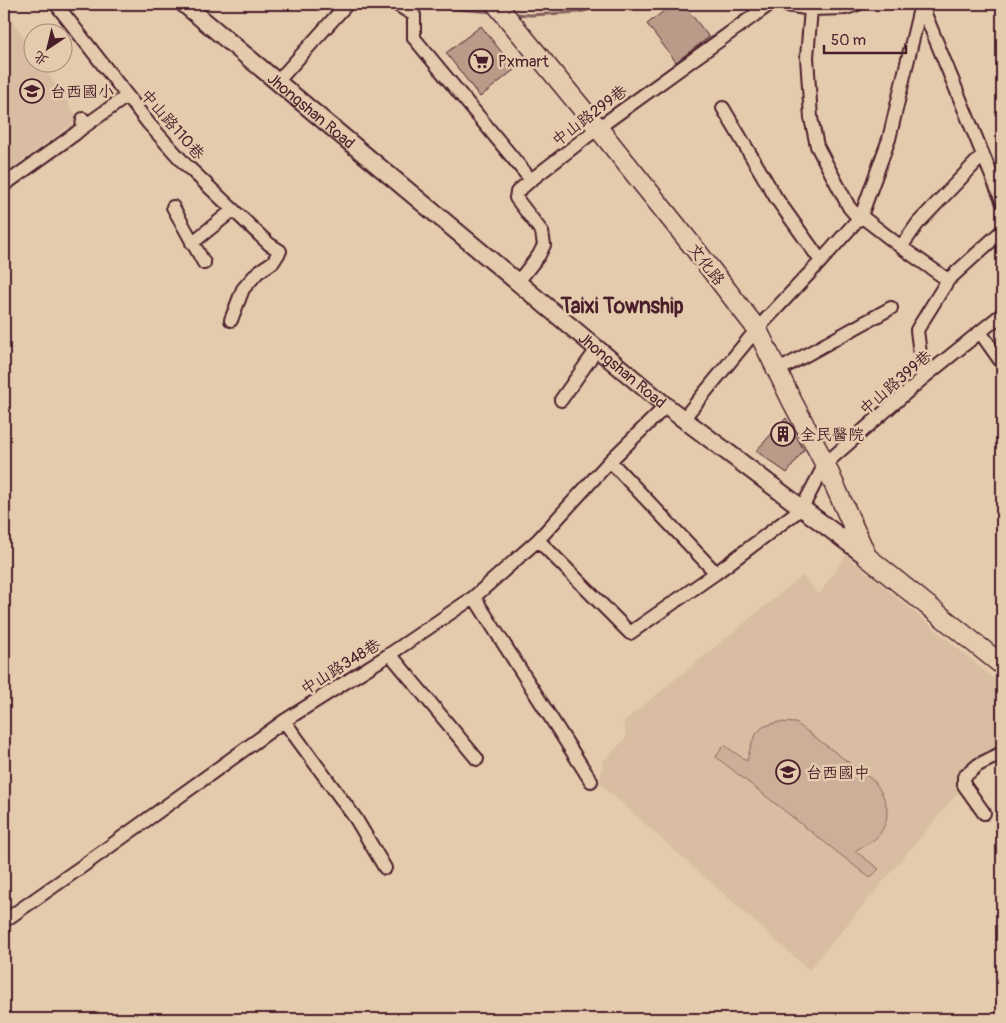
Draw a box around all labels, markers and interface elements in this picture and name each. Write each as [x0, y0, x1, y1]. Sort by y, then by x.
north arrow [22, 22, 72, 72]
scale bar [824, 22, 906, 54]
text: 50 m [831, 31, 866, 50]
text: 北 [30, 47, 51, 69]
supermarket icon: Pxmart [468, 48, 494, 74]
place label: Pxmart [498, 52, 549, 72]
street label: Jhongshan Road [263, 69, 359, 153]
school or university icon: 台西國小 [19, 78, 45, 104]
street label: 中山路299巷 [548, 81, 631, 151]
place label: 台西國小 [50, 82, 114, 102]
street label: 中山路110巷 [136, 85, 208, 164]
street label: 文化路 [684, 240, 729, 290]
district label: Taixi Township [559, 293, 684, 320]
street label: Jhongshan Road [574, 328, 670, 413]
street label: 中山路399巷 [855, 346, 936, 420]
building icon: 全民醫院 [770, 421, 796, 447]
place label: 全民醫院 [800, 425, 864, 445]
street label: 中山路348巷 [297, 634, 384, 699]
school or university icon: 台西國中 [775, 759, 801, 785]
place label: 台西國中 [806, 763, 870, 783]

